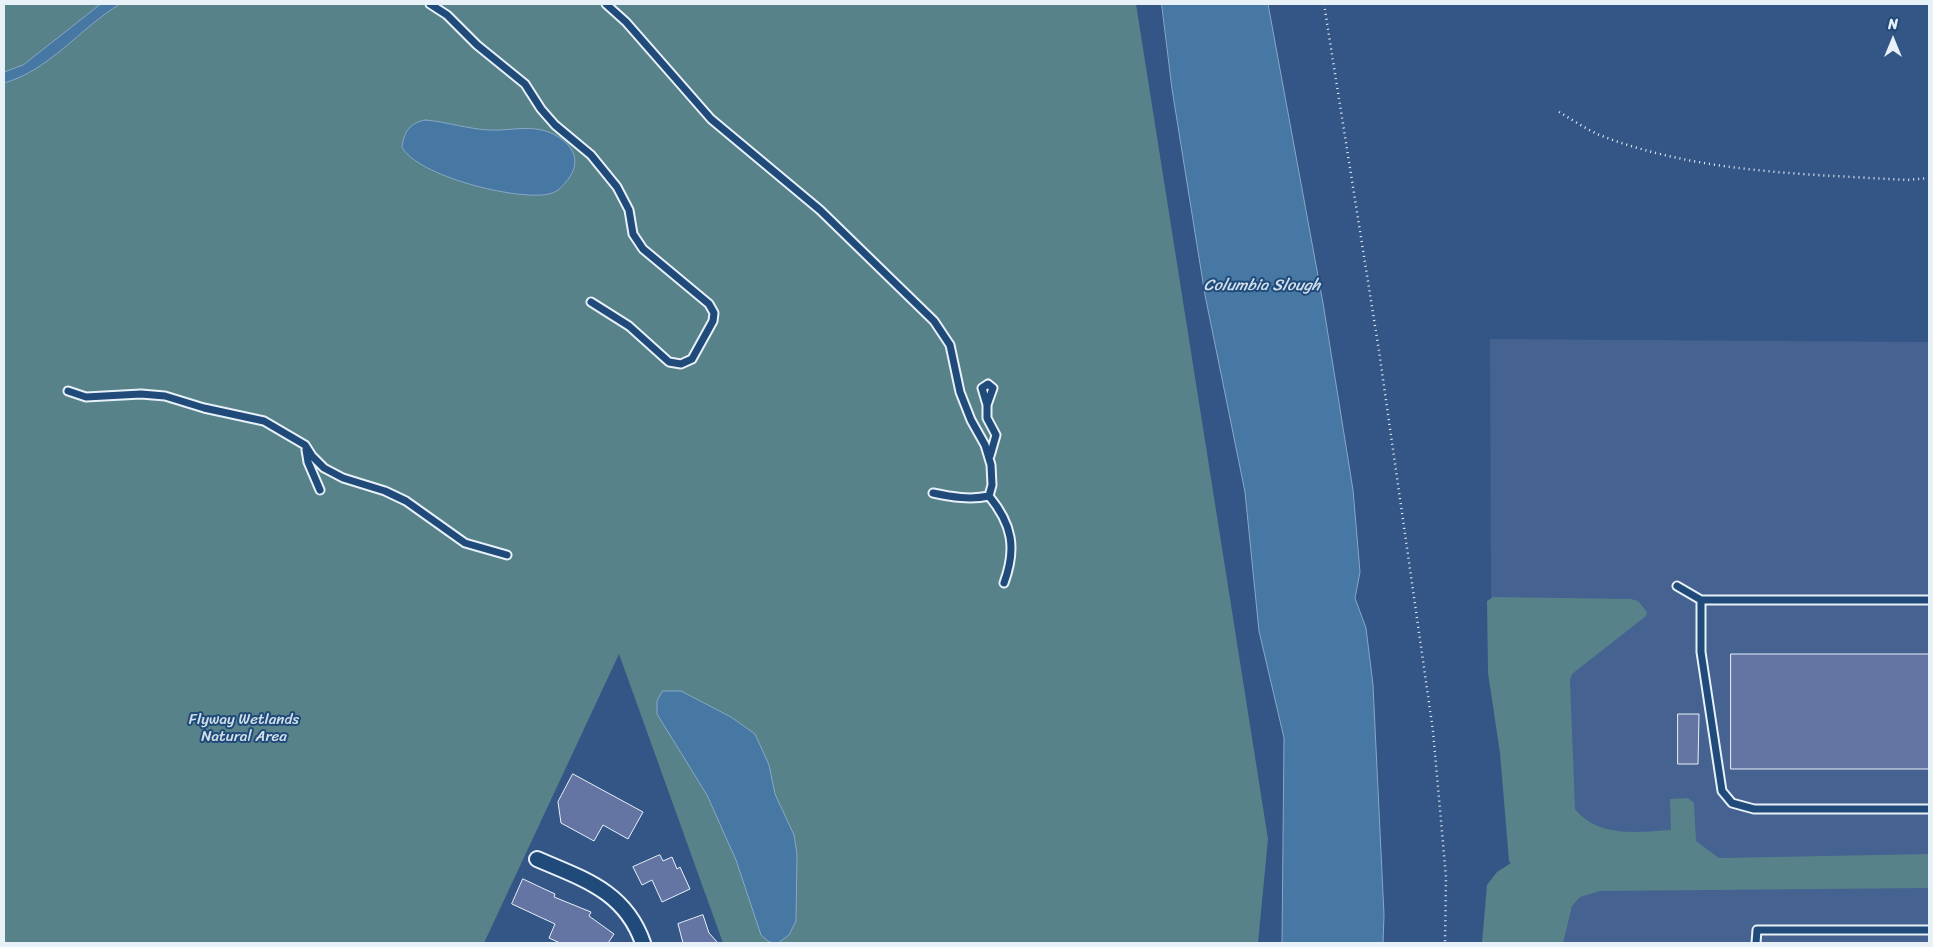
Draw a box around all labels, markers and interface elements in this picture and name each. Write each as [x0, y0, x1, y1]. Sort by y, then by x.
text: N [1888, 12, 1898, 37]
north arrow [1868, 15, 1918, 65]
water label: Columbia Slough [1204, 276, 1320, 296]
park label: Flyway Wetlands Natural Area [189, 711, 299, 746]

